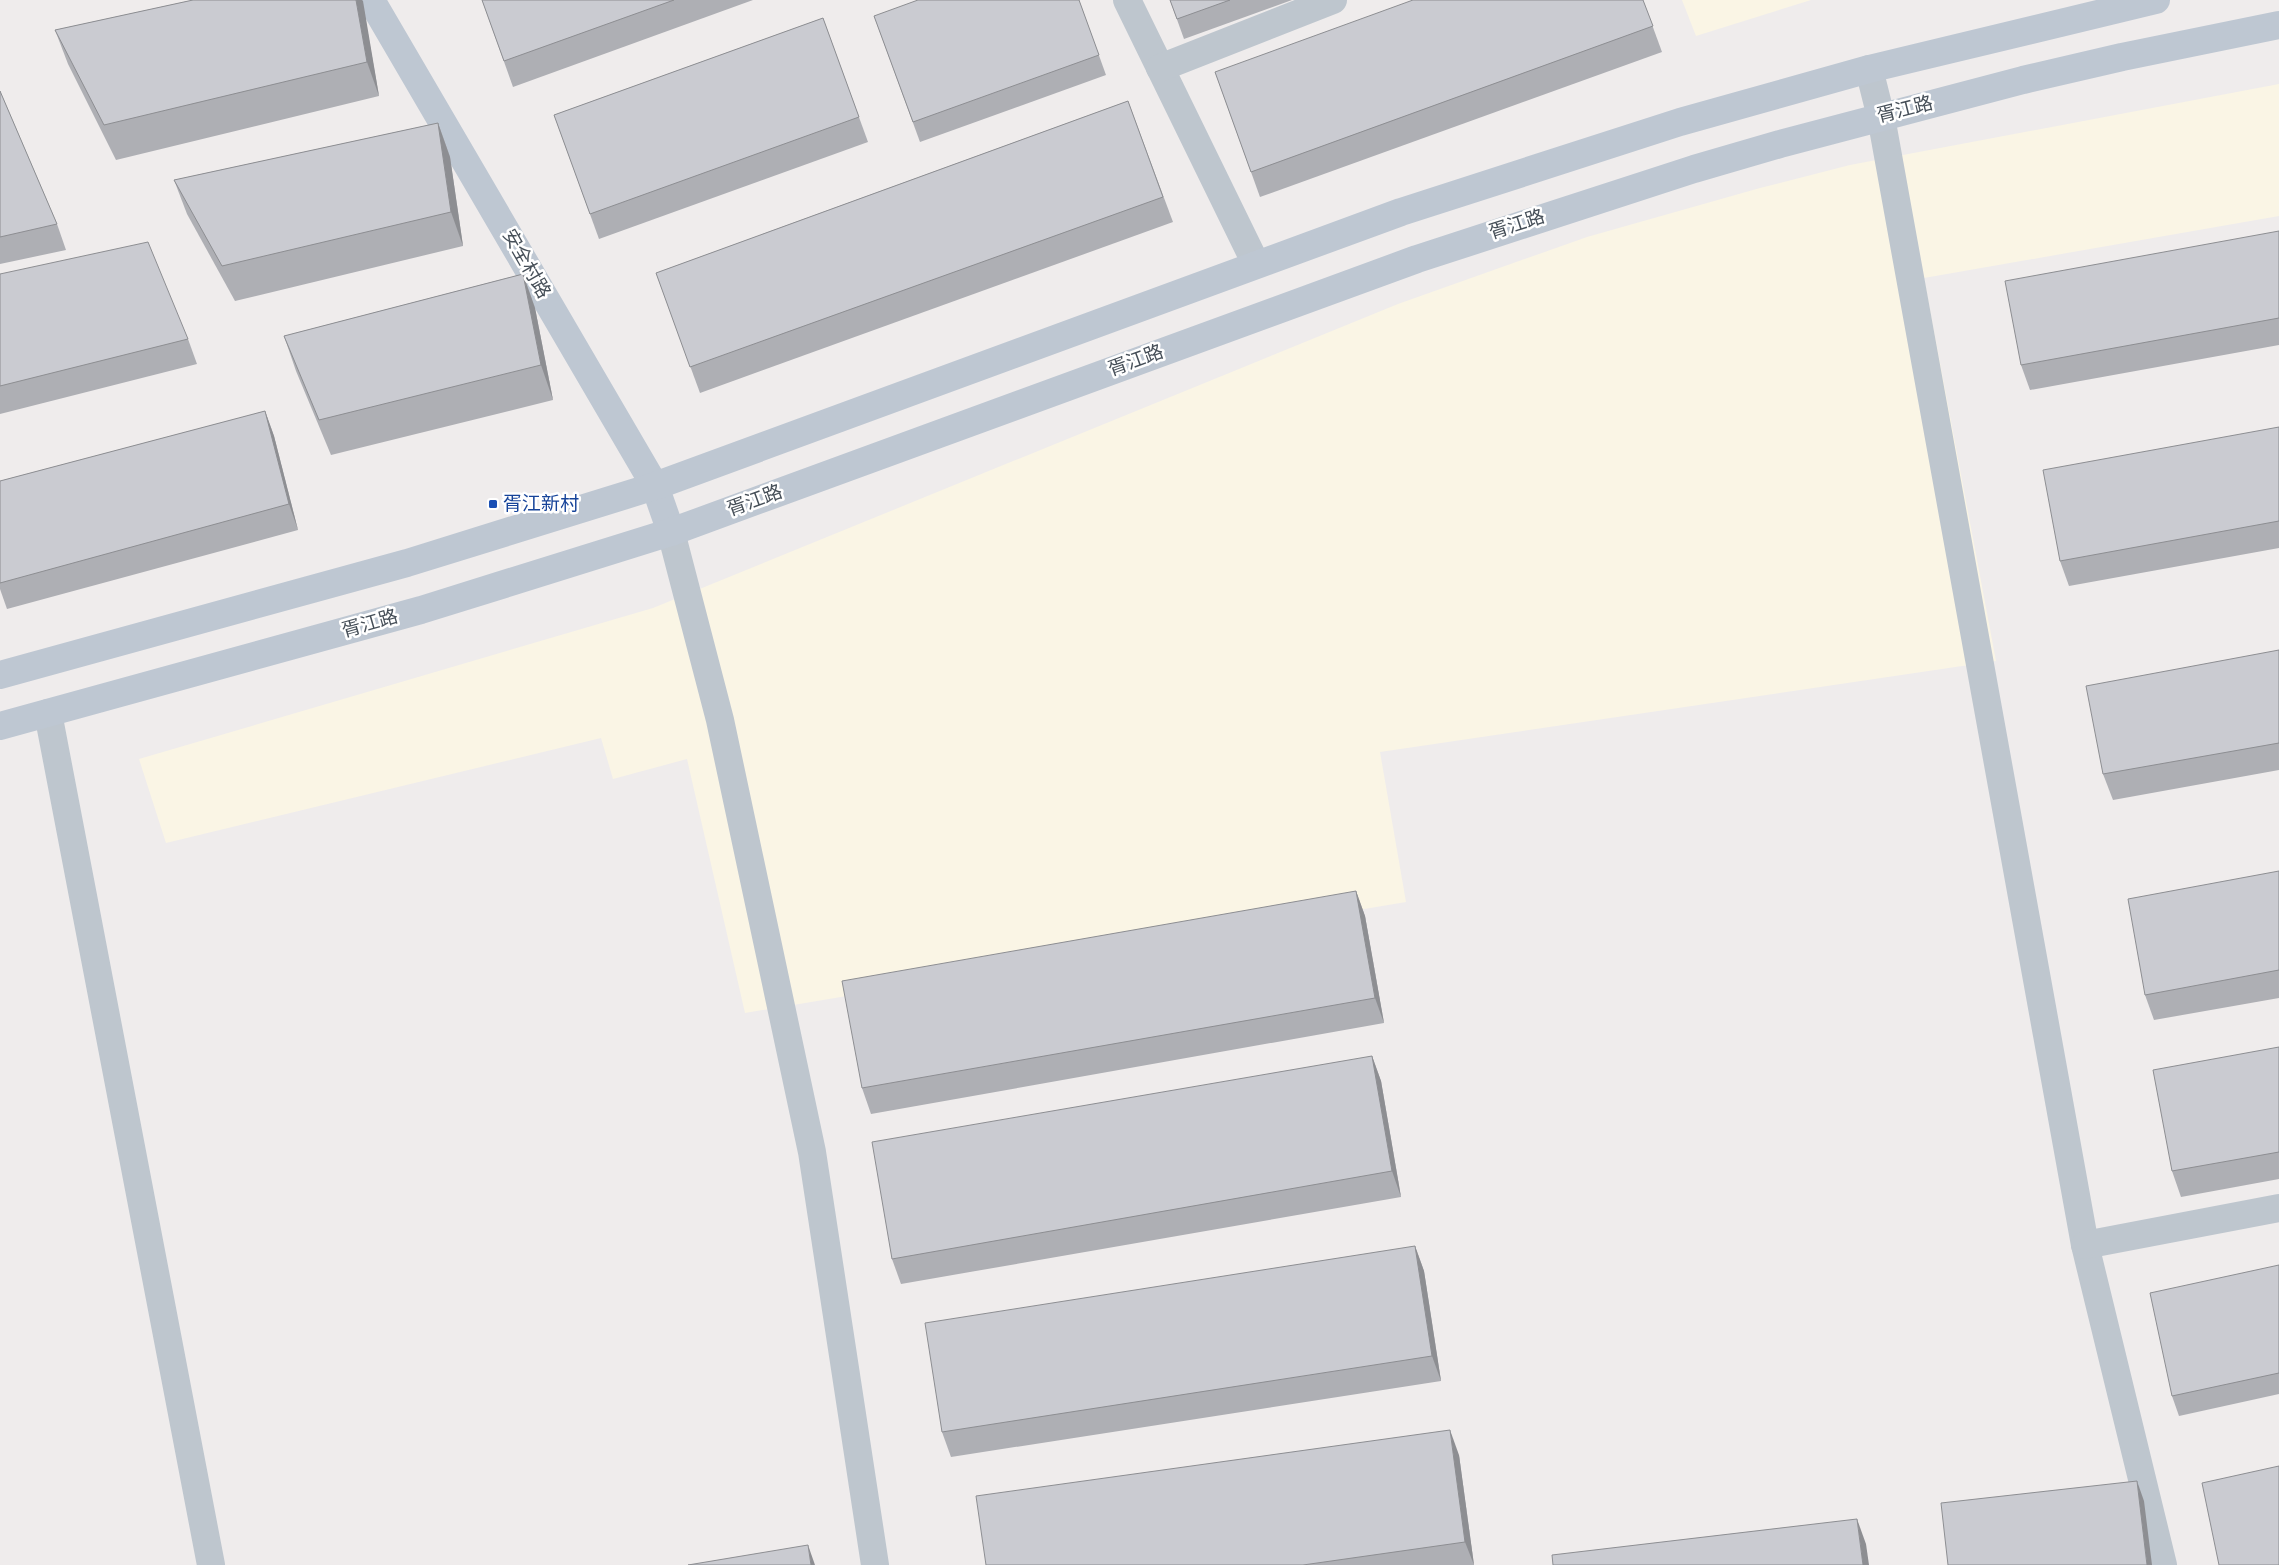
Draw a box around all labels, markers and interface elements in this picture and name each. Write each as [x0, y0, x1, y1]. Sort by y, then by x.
street label: 胥江路 [1875, 93, 1935, 126]
street label: 胥江路 [1487, 206, 1547, 243]
street label: 安全村路 [499, 225, 555, 302]
street label: 胥江路 [1106, 341, 1166, 380]
street label: 胥江路 [725, 481, 785, 520]
place label: 胥江新村 [503, 493, 579, 514]
marker: 胥江新村 [487, 498, 499, 510]
street label: 胥江路 [340, 606, 400, 641]

